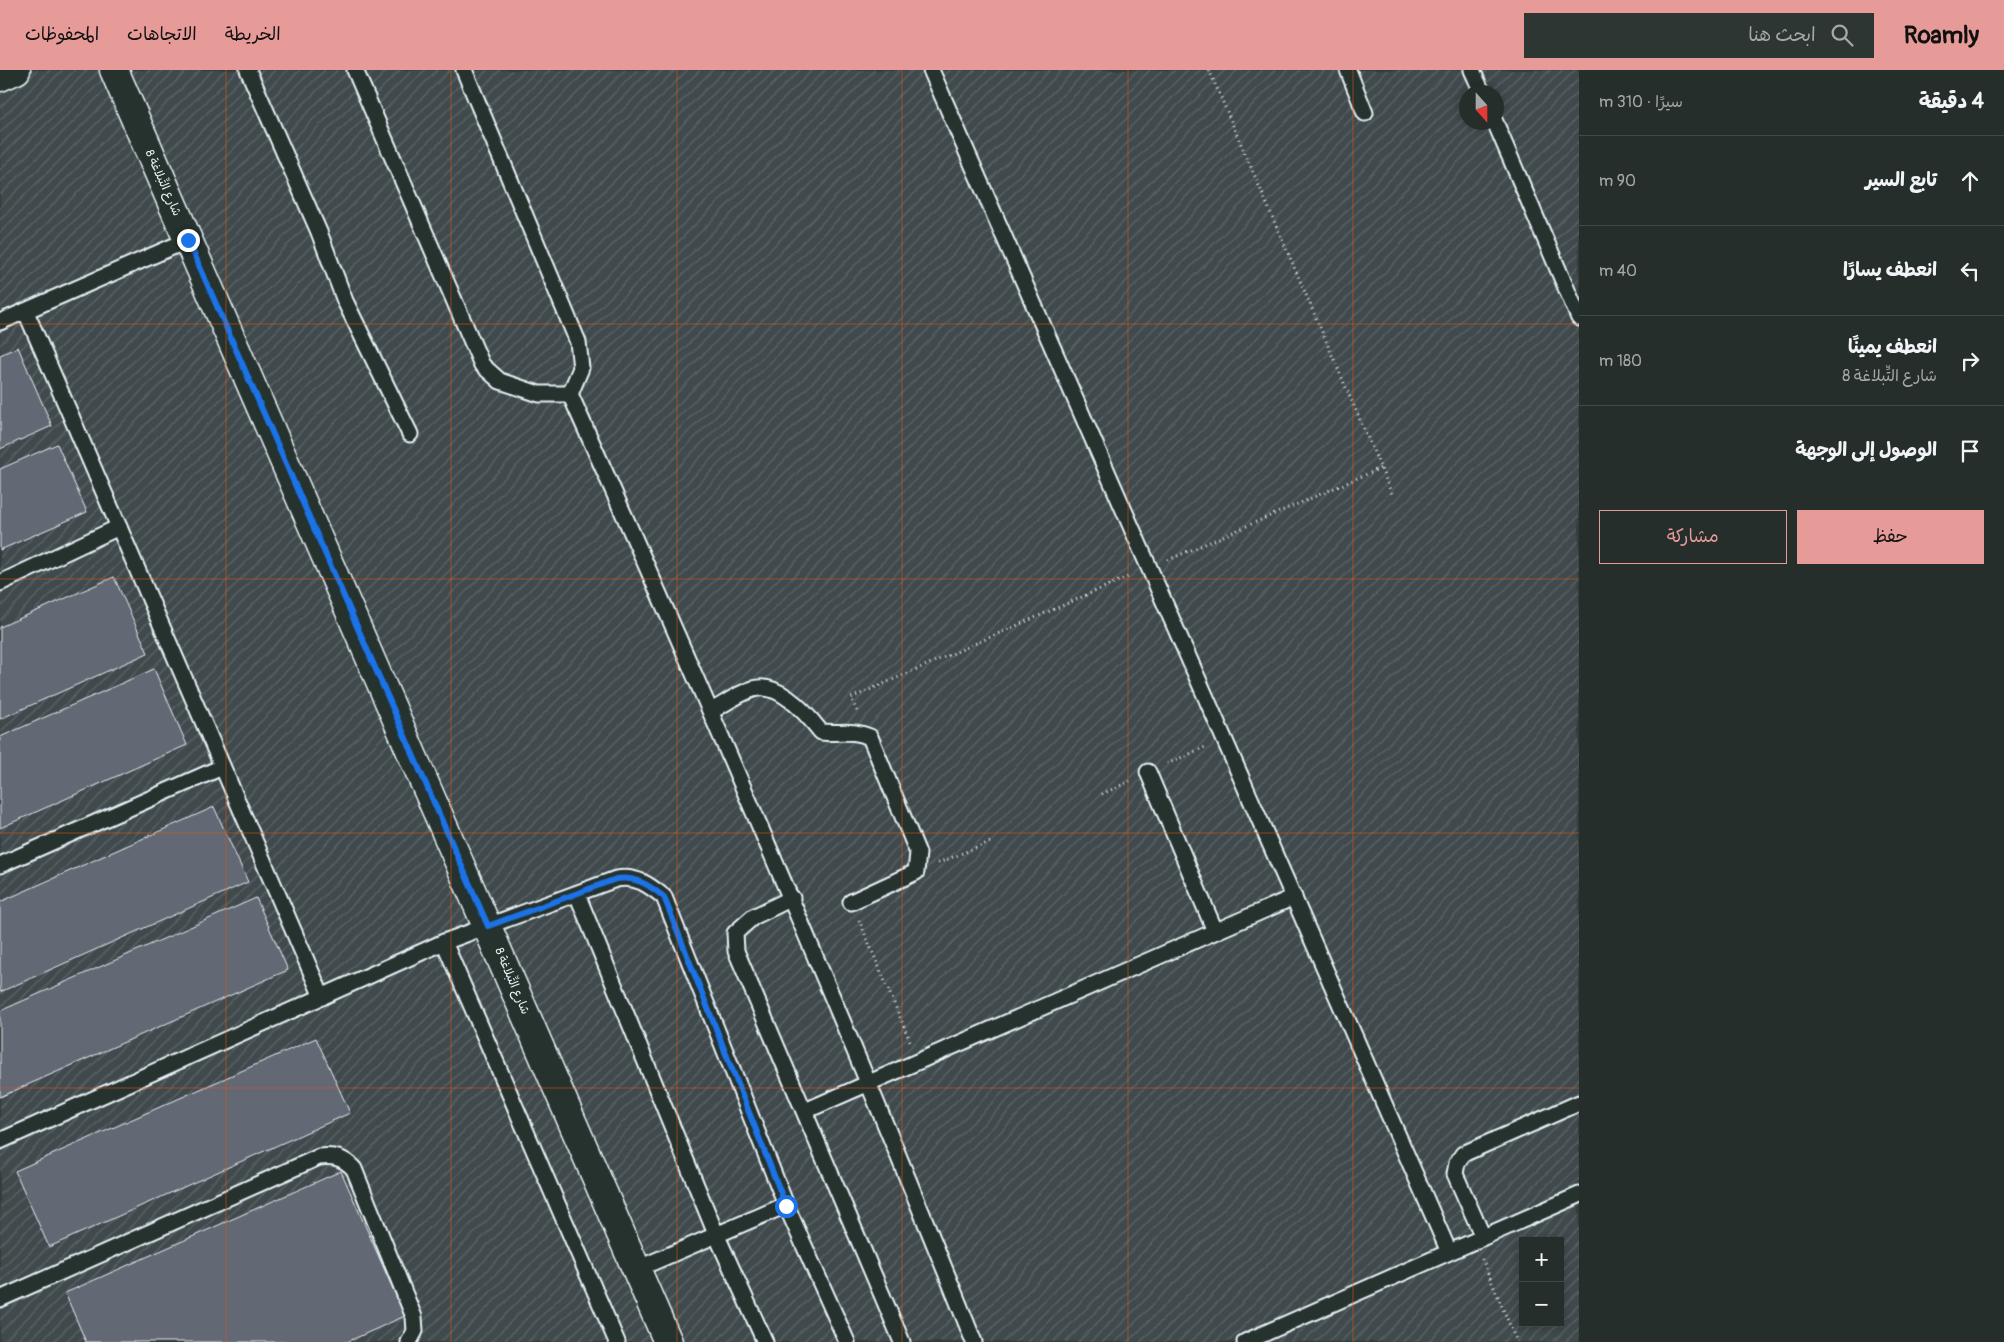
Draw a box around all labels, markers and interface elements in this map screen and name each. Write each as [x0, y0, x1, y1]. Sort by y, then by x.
search box [1524, 13, 1874, 58]
icon: search [1828, 21, 1856, 49]
text: Roamly [1904, 21, 1979, 50]
text: المحفوظات [25, 23, 99, 46]
text: الاتجاهات [127, 23, 197, 46]
text: الخريطة [225, 23, 281, 46]
text: ابحث هنا [1748, 23, 1816, 47]
north arrow [1459, 85, 1504, 130]
text: 4 دقيقة [1919, 88, 1984, 115]
text: سيرًا · 310 m [1599, 92, 1683, 112]
street label: شارع التِّبلاغة 8 [141, 147, 185, 219]
icon: ahead [1956, 167, 1984, 195]
text: تابع السير [1865, 168, 1937, 192]
text: 90 m [1599, 171, 1636, 191]
route end [177, 229, 200, 252]
icon: left [1956, 257, 1984, 285]
text: انعطف يسارًا [1843, 258, 1937, 282]
text: 40 m [1599, 261, 1637, 281]
text: انعطف يمينًا [1848, 335, 1937, 359]
icon: right [1956, 347, 1984, 375]
text: 180 m [1599, 351, 1642, 371]
text: شارع التِّبلاغة 8 [1842, 366, 1937, 386]
icon: arrive [1956, 437, 1984, 465]
text: الوصول إلى الوجهة [1795, 438, 1937, 462]
button: مشاركة [1599, 510, 1787, 564]
button: حفظ [1797, 510, 1984, 564]
street label: شارع التِّبلاغة 8 [490, 945, 534, 1017]
route start [775, 1195, 798, 1218]
map controls [1519, 1237, 1564, 1327]
button: + [1519, 1237, 1564, 1282]
button: − [1519, 1282, 1564, 1327]

